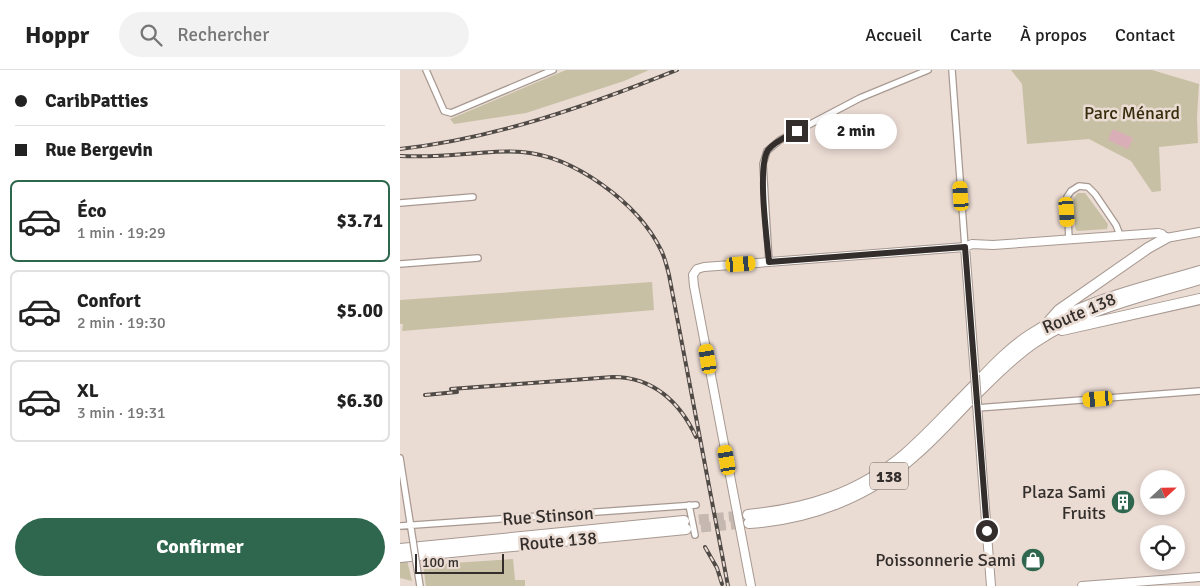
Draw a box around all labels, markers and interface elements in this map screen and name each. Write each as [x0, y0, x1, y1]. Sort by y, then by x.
search box [119, 12, 469, 57]
text: Hoppr [25, 20, 89, 50]
icon: search [137, 21, 165, 49]
text: Rechercher [177, 23, 269, 47]
text: Accueil [865, 24, 922, 46]
text: Carte [950, 24, 992, 46]
text: À propos [1020, 24, 1087, 46]
text: Contact [1115, 24, 1175, 46]
text: CaribPatties [45, 89, 148, 113]
park label: Parc Ménard [1084, 102, 1180, 124]
callout: 2 min [814, 114, 897, 148]
route end [786, 120, 808, 142]
text: 2 min [837, 121, 875, 141]
text: Rue Bergevin [45, 138, 153, 162]
car [952, 181, 969, 211]
car [1058, 197, 1075, 227]
icon: car [17, 199, 62, 244]
text: Éco [77, 199, 107, 223]
text: $3.71 [337, 209, 383, 233]
text: 1 min · 19:29 [77, 223, 166, 243]
car [725, 255, 756, 273]
street label: Route 138 [1039, 288, 1119, 338]
icon: car [17, 289, 62, 334]
text: Confort [77, 289, 141, 313]
text: $5.00 [337, 299, 383, 323]
text: 2 min · 19:30 [77, 313, 166, 333]
car [698, 343, 717, 375]
icon: car [17, 379, 62, 424]
text: XL [77, 379, 99, 403]
text: $6.30 [337, 389, 383, 413]
car [1082, 390, 1113, 408]
text: 3 min · 19:31 [77, 403, 166, 423]
car [717, 444, 736, 476]
road number: 138 [870, 462, 908, 490]
north arrow [1140, 470, 1185, 515]
map controls [1140, 470, 1185, 570]
place label: Plaza Sami Fruits [1022, 481, 1106, 524]
building icon: Plaza Sami Fruits [1110, 489, 1136, 515]
street label: Rue Stinson [502, 502, 594, 530]
button: Confirmer [15, 518, 385, 576]
route start [976, 520, 998, 542]
button: locate [1140, 525, 1185, 570]
street label: Route 138 [518, 527, 598, 555]
shop icon: Poissonnerie Sami [1020, 547, 1046, 573]
place label: Poissonnerie Sami [875, 549, 1016, 571]
scale bar [415, 551, 504, 574]
text: 100 m [422, 554, 459, 571]

